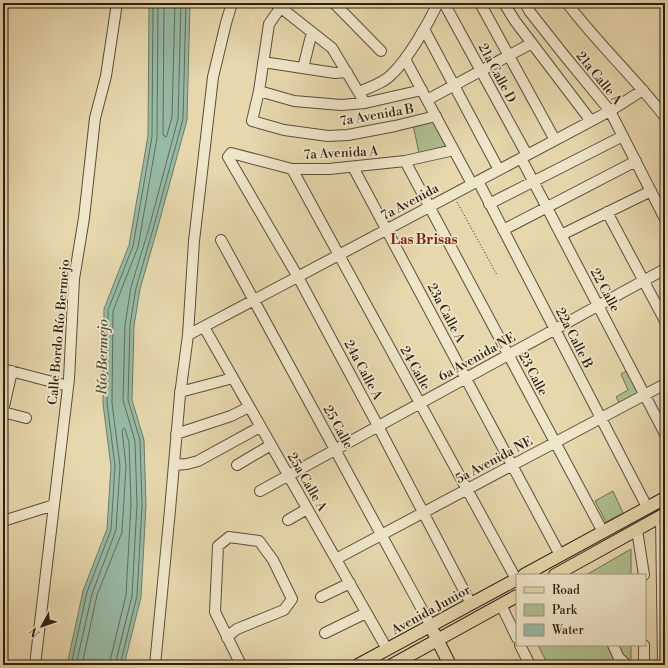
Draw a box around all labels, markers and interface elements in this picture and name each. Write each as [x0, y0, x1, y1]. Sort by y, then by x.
street label: 21a Calle D [475, 41, 519, 105]
street label: 21a Calle A [573, 48, 626, 109]
street label: 7a Avenida B [339, 101, 415, 129]
street label: 7a Avenida A [303, 143, 380, 163]
street label: 7a Avenida [378, 180, 442, 224]
district label: Las Brisas [390, 231, 458, 249]
street label: Calle Bordo Río Bermejo [45, 258, 73, 406]
street label: 22 Calle [587, 265, 623, 315]
street label: 23a Calle A [424, 280, 469, 346]
street label: 22a Calle B [552, 305, 596, 371]
water label: Río Bermejo [93, 319, 113, 396]
street label: 6a Avenida NE [436, 329, 518, 385]
street label: 24a Calle A [340, 337, 386, 404]
street label: 24 Calle [396, 343, 434, 393]
street label: 23 Calle [515, 349, 551, 399]
street label: 25 Calle [320, 403, 357, 452]
street label: 5a Avenida NE [453, 433, 535, 487]
street label: 25a Calle A [284, 450, 331, 515]
legend [516, 574, 646, 646]
street label: Avenida Junior [388, 582, 474, 639]
text: Road [552, 583, 580, 598]
text: Park [552, 603, 578, 618]
north arrow [22, 606, 62, 646]
text: Water [551, 623, 584, 638]
text: N [27, 624, 43, 640]

